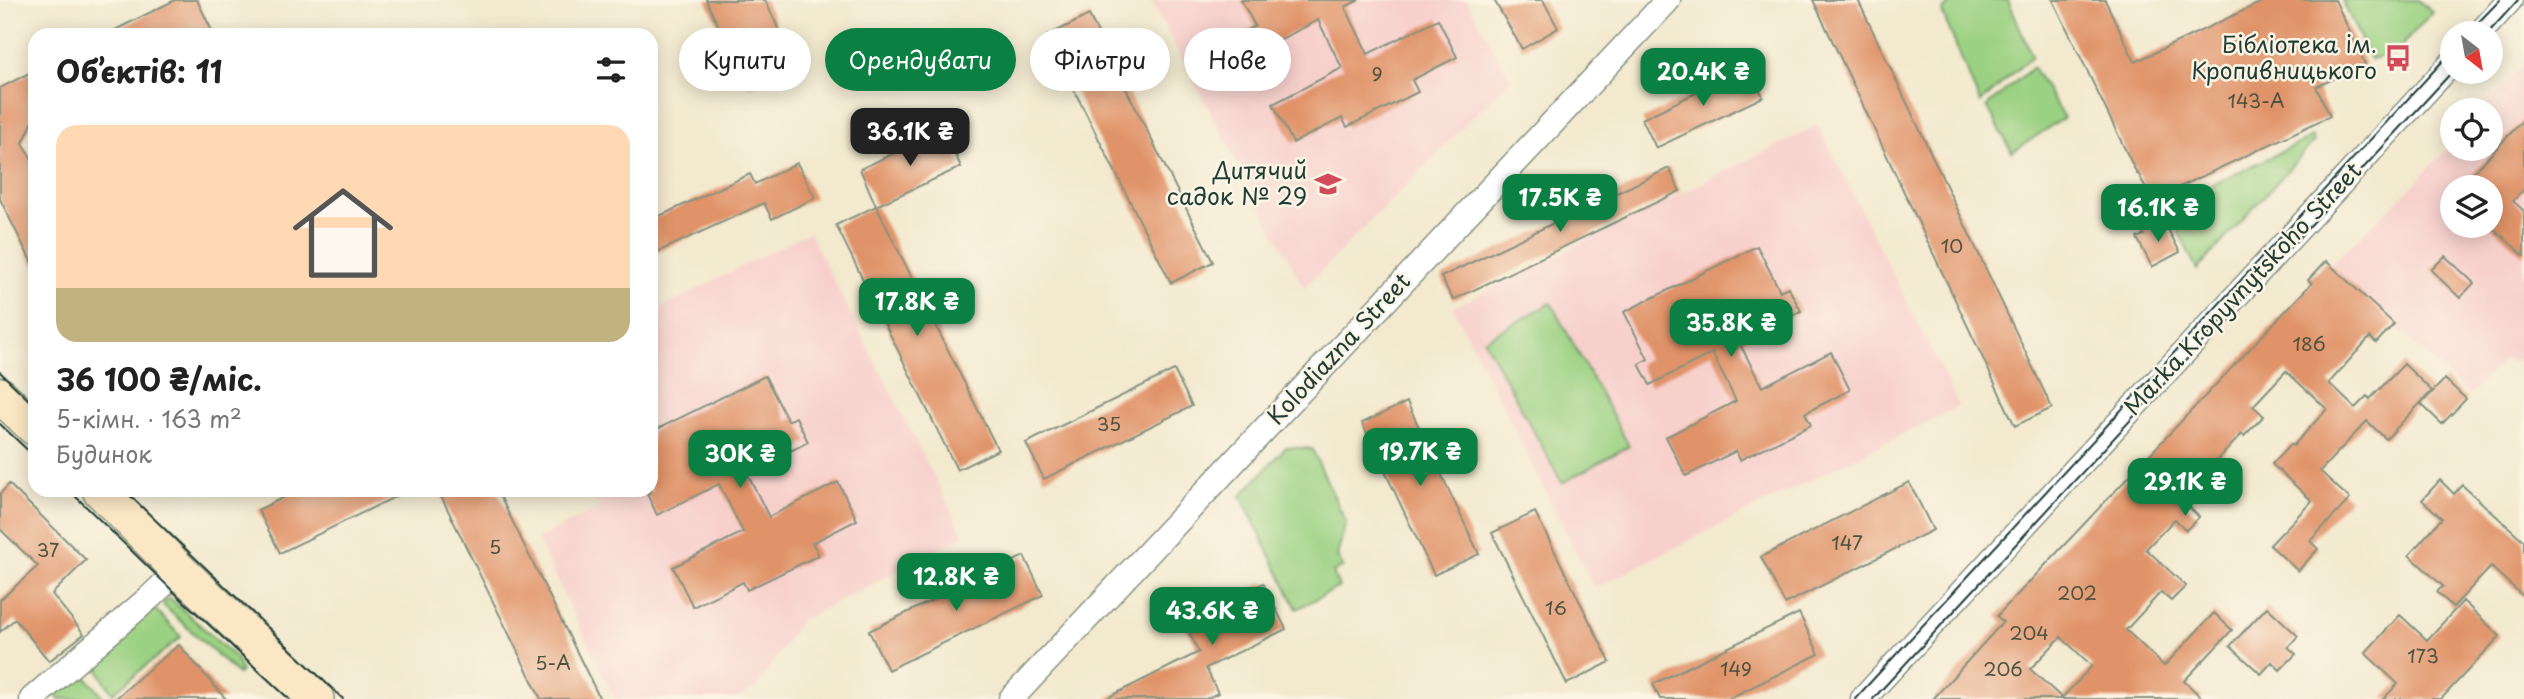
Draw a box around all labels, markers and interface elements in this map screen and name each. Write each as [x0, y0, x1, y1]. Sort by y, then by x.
north arrow [2440, 21, 2502, 84]
map controls [2440, 21, 2503, 238]
place label: Бібліотека ім. Кропивницького [2191, 26, 2377, 87]
chip: Купити [679, 28, 811, 91]
chip: Орендувати [825, 28, 1016, 91]
chip: Фільтри [1030, 28, 1170, 91]
chip: Нове [1184, 28, 1291, 91]
bus stop icon: Бібліотека ім. Кропивницького [2383, 43, 2413, 73]
text: Об’єктів: 11 [56, 48, 223, 93]
pin: 20.4K ₴ [1638, 48, 1768, 108]
icon: filters [592, 51, 630, 89]
text: 20.4K ₴ [1657, 53, 1749, 88]
house number: 9 [1371, 59, 1383, 87]
house number: 143-А [2227, 86, 2285, 114]
button: locate [2440, 98, 2503, 161]
pin: 36.1K ₴ [845, 108, 975, 168]
text: 36.1K ₴ [866, 113, 954, 148]
place label: Дитячий садок № 29 [1167, 152, 1307, 213]
street label: Marka Kropyvnytskoho Street [2115, 154, 2369, 422]
school or university icon: Дитячий садок № 29 [1313, 169, 1343, 199]
icon: home [280, 170, 406, 296]
pin: 17.5K ₴ [1495, 174, 1625, 234]
button: layers [2440, 175, 2503, 238]
text: 17.5K ₴ [1518, 179, 1602, 214]
pin: 16.1K ₴ [2093, 184, 2223, 244]
text: 16.1K ₴ [2117, 189, 2199, 224]
house number: 10 [1941, 231, 1963, 259]
street label: Kolodiazna Street [1258, 264, 1418, 432]
pin: 17.8K ₴ [852, 278, 982, 338]
text: 17.8K ₴ [875, 283, 959, 318]
pin: 35.8K ₴ [1666, 300, 1796, 359]
text: 35.8K ₴ [1686, 304, 1776, 339]
house number: 186 [2292, 329, 2326, 357]
text: 36 100 ₴/міс. [56, 356, 262, 401]
text: 5-кімн. · 163 m² [56, 401, 242, 436]
house number: 35 [1097, 409, 1121, 437]
pin: 19.7K ₴ [1355, 428, 1485, 488]
pin: 30K ₴ [691, 430, 789, 490]
text: 19.7K ₴ [1379, 433, 1461, 468]
text: 30K ₴ [704, 435, 776, 470]
text: Будинок [56, 436, 152, 471]
pin: 29.1K ₴ [2120, 458, 2250, 518]
text: 29.1K ₴ [2144, 463, 2226, 498]
house number: 147 [1831, 528, 1863, 556]
house number: 5 [489, 532, 501, 560]
house number: 37 [37, 535, 59, 563]
pin: 12.8K ₴ [891, 554, 1021, 613]
text: 12.8K ₴ [913, 558, 999, 593]
house number: 202 [2057, 578, 2097, 606]
pin: 43.6K ₴ [1147, 588, 1277, 647]
text: 43.6K ₴ [1166, 592, 1258, 627]
house number: 16 [1545, 593, 1567, 621]
house number: 204 [2009, 618, 2049, 646]
house number: 173 [2407, 641, 2439, 669]
house number: 5-А [535, 648, 571, 676]
house number: 149 [1720, 654, 1752, 682]
house number: 206 [1983, 654, 2023, 682]

